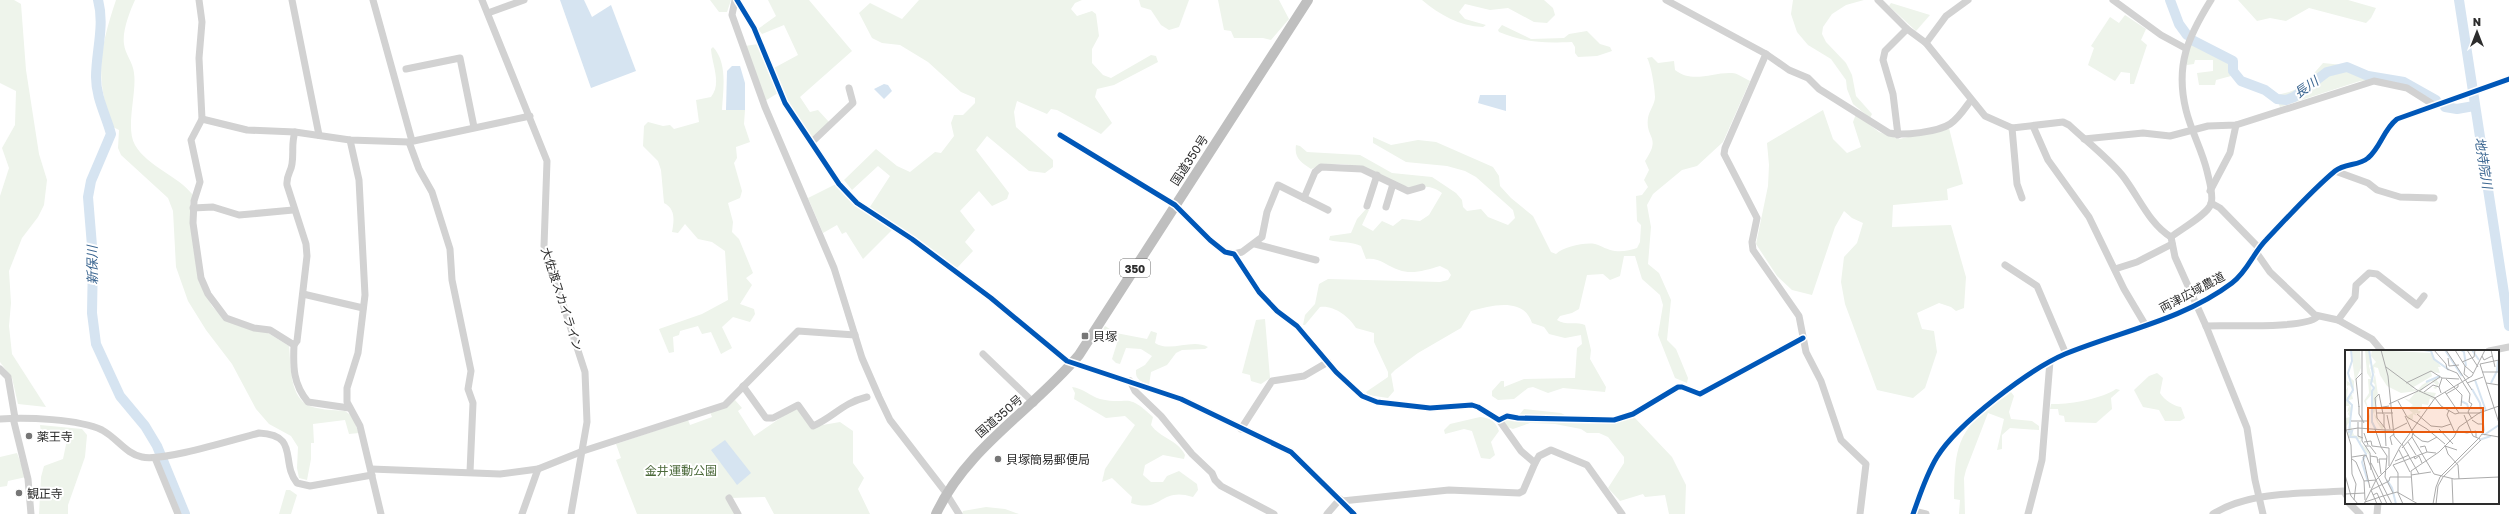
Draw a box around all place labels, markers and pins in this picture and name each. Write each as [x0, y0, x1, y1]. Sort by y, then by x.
place label: 貝塚 [1093, 329, 1117, 344]
marker: 貝塚 [1080, 331, 1090, 341]
place label: 薬王寺 [37, 429, 73, 444]
marker: 薬王寺 [24, 431, 34, 441]
place label: 貝塚簡易郵便局 [1006, 452, 1090, 467]
marker: 貝塚簡易郵便局 [993, 454, 1003, 464]
place label: 観正寺 [27, 486, 63, 501]
marker: 観正寺 [14, 488, 24, 498]

